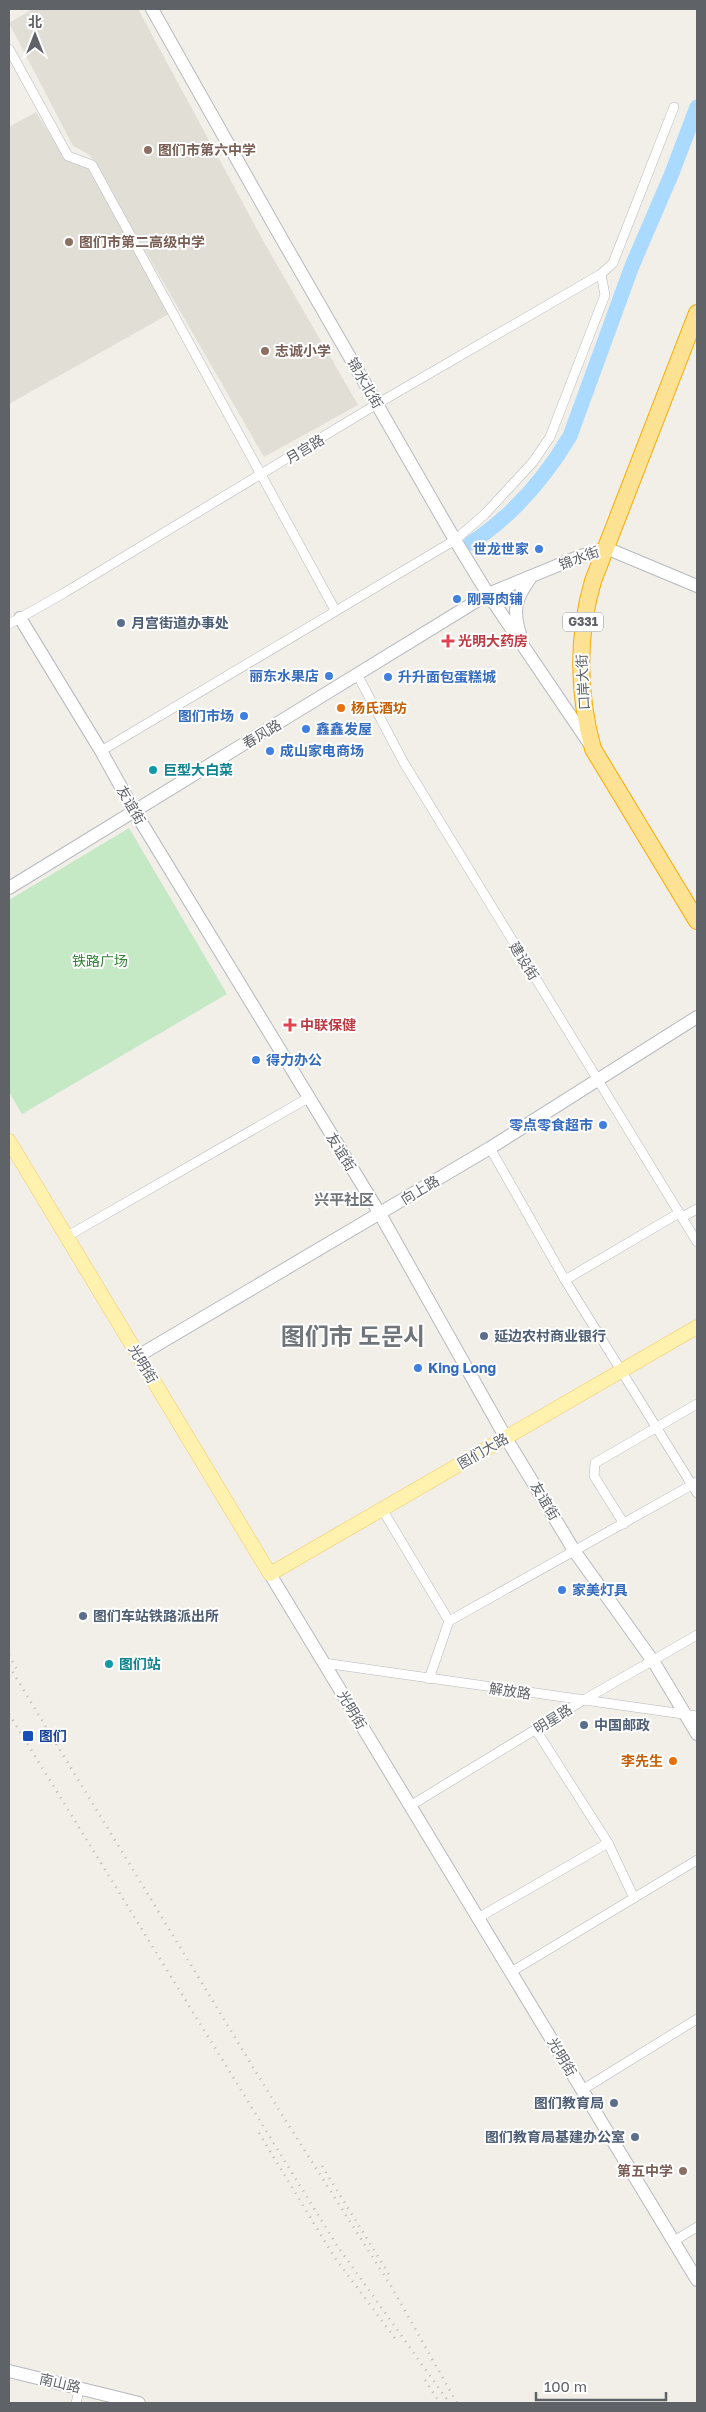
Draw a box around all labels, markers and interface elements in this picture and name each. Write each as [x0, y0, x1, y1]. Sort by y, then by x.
north arrow [10, 10, 60, 60]
text: 北 [28, 13, 42, 30]
place label: 图们市第六中学 [158, 141, 256, 158]
marker: 图们市第六中学 [142, 144, 154, 156]
place label: 图们市第二高级中学 [79, 233, 205, 250]
marker: 图们市第二高级中学 [63, 236, 75, 248]
place label: 志诚小学 [275, 342, 331, 359]
marker: 志诚小学 [259, 345, 271, 357]
street label: 锦水北街 [344, 354, 387, 411]
street label: 月宫路 [282, 430, 327, 467]
place label: 世龙世家 [473, 540, 529, 557]
street label: 锦水街 [556, 542, 601, 573]
marker: 世龙世家 [533, 543, 545, 555]
place label: 刚哥肉铺 [467, 590, 523, 607]
marker: 刚哥肉铺 [451, 593, 463, 605]
road number: G331 [563, 612, 603, 632]
place label: 月宫街道办事处 [131, 614, 229, 631]
marker: 月宫街道办事处 [115, 617, 127, 629]
place label: 光明大药房 [458, 632, 528, 649]
marker: 光明大药房 [442, 635, 454, 647]
street label: 口岸大街 [573, 654, 592, 710]
place label: 丽东水果店 [249, 667, 319, 684]
place label: 升升面包蛋糕城 [398, 668, 496, 685]
marker: 丽东水果店 [323, 670, 335, 682]
marker: 升升面包蛋糕城 [382, 671, 394, 683]
place label: 杨氏酒坊 [351, 699, 407, 716]
marker: 杨氏酒坊 [335, 702, 347, 714]
place label: 图们市场 [178, 707, 234, 724]
marker: 图们市场 [238, 710, 250, 722]
street label: 春风路 [239, 715, 284, 752]
place label: 鑫鑫发屋 [316, 720, 372, 737]
marker: 鑫鑫发屋 [300, 723, 312, 735]
place label: 成山家电商场 [280, 742, 364, 759]
marker: 成山家电商场 [264, 745, 276, 757]
place label: 巨型大白菜 [163, 761, 233, 778]
marker: 巨型大白菜 [147, 764, 159, 776]
street label: 友谊街 [114, 782, 149, 827]
street label: 建设街 [506, 938, 543, 983]
park label: 铁路广场 [72, 952, 128, 969]
place label: 中联保健 [300, 1016, 356, 1033]
marker: 中联保健 [284, 1019, 296, 1031]
place label: 得力办公 [266, 1051, 322, 1068]
marker: 得力办公 [250, 1054, 262, 1066]
place label: 零点零食超市 [509, 1116, 593, 1133]
marker: 零点零食超市 [597, 1119, 609, 1131]
street label: 友谊街 [323, 1129, 360, 1174]
street label: 向上路 [397, 1171, 442, 1208]
district label: 兴平社区 [314, 1190, 374, 1208]
district label: 图们市 도문시 [281, 1321, 425, 1350]
place label: 延边农村商业银行 [494, 1327, 606, 1344]
marker: 延边农村商业银行 [478, 1330, 490, 1342]
street label: 光明街 [125, 1341, 162, 1386]
place label: King Long [428, 1359, 496, 1376]
marker: King Long [412, 1362, 424, 1374]
street label: 图们大路 [454, 1429, 511, 1472]
street label: 友谊街 [527, 1478, 564, 1523]
place label: 家美灯具 [572, 1581, 628, 1598]
marker: 家美灯具 [556, 1584, 568, 1596]
place label: 图们车站铁路派出所 [93, 1607, 219, 1624]
marker: 图们车站铁路派出所 [77, 1610, 89, 1622]
place label: 图们站 [119, 1655, 161, 1672]
marker: 图们站 [103, 1658, 115, 1670]
street label: 解放路 [488, 1679, 532, 1702]
street label: 光明街 [334, 1687, 371, 1732]
street label: 明星路 [530, 1700, 575, 1737]
place label: 中国邮政 [594, 1716, 650, 1733]
marker: 中国邮政 [578, 1719, 590, 1731]
place label: 图们 [39, 1727, 67, 1744]
marker: 图们 [21, 1729, 35, 1743]
place label: 李先生 [621, 1752, 663, 1769]
marker: 李先生 [667, 1755, 679, 1767]
street label: 光明街 [544, 2034, 581, 2079]
place label: 图们教育局 [534, 2094, 604, 2111]
marker: 图们教育局 [608, 2097, 620, 2109]
place label: 图们教育局基建办公室 [485, 2128, 625, 2145]
marker: 图们教育局基建办公室 [629, 2131, 641, 2143]
place label: 第五中学 [617, 2162, 673, 2179]
marker: 第五中学 [677, 2165, 689, 2177]
street label: 南山路 [38, 2370, 82, 2396]
scale bar [536, 2370, 666, 2402]
text: 100 m [544, 2377, 587, 2395]

